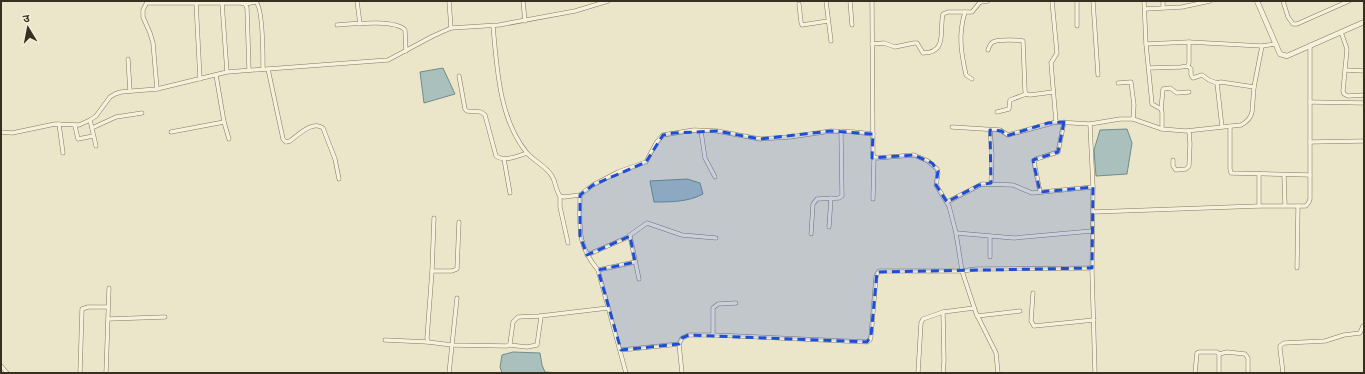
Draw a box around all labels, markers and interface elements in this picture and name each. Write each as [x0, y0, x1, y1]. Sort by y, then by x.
north arrow [8, 8, 48, 48]
text: उ [22, 12, 31, 26]

